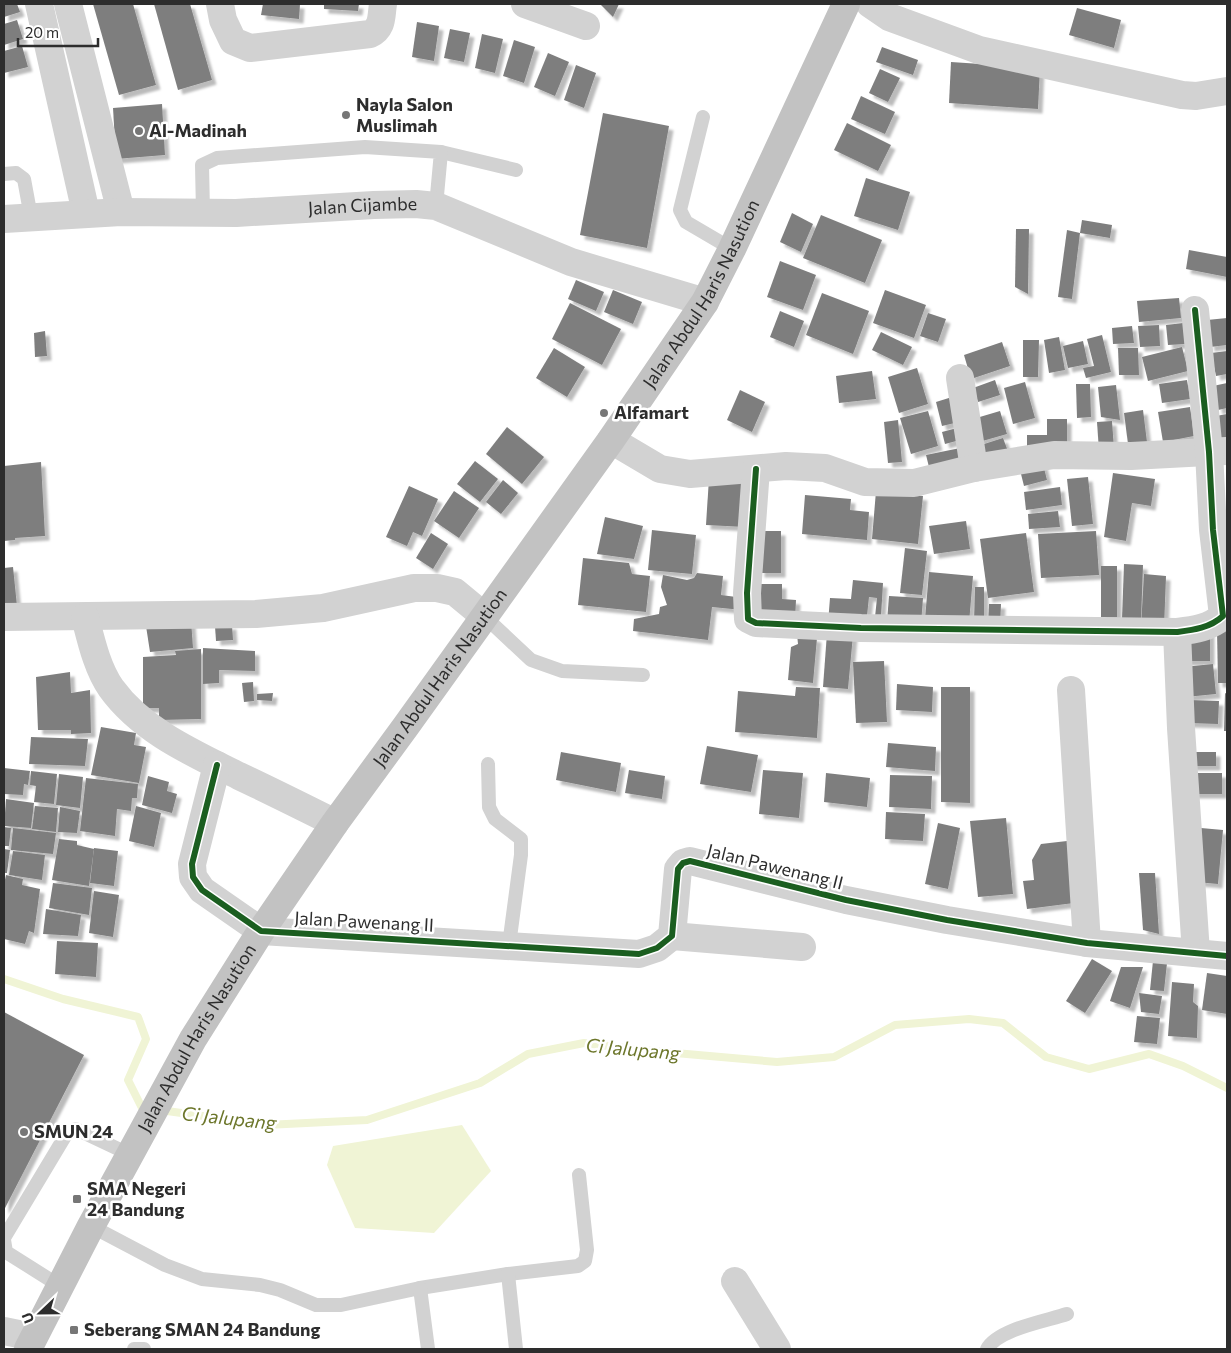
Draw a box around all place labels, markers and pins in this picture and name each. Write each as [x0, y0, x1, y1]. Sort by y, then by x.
place label: Nayla Salon Muslimah [356, 93, 453, 136]
marker: Nayla Salon Muslimah [340, 109, 352, 121]
place label: Al-Madinah [149, 119, 247, 141]
marker: Al-Madinah [133, 125, 145, 137]
place label: Alfamart [614, 401, 689, 423]
marker: Alfamart [598, 407, 610, 419]
place label: SMUN 24 [34, 1120, 113, 1142]
marker: SMUN 24 [18, 1126, 30, 1138]
place label: SMA Negeri 24 Bandung [87, 1177, 186, 1220]
marker: SMA Negeri 24 Bandung [71, 1193, 83, 1205]
place label: Seberang SMAN 24 Bandung [84, 1318, 320, 1340]
marker: Seberang SMAN 24 Bandung [68, 1324, 80, 1336]

